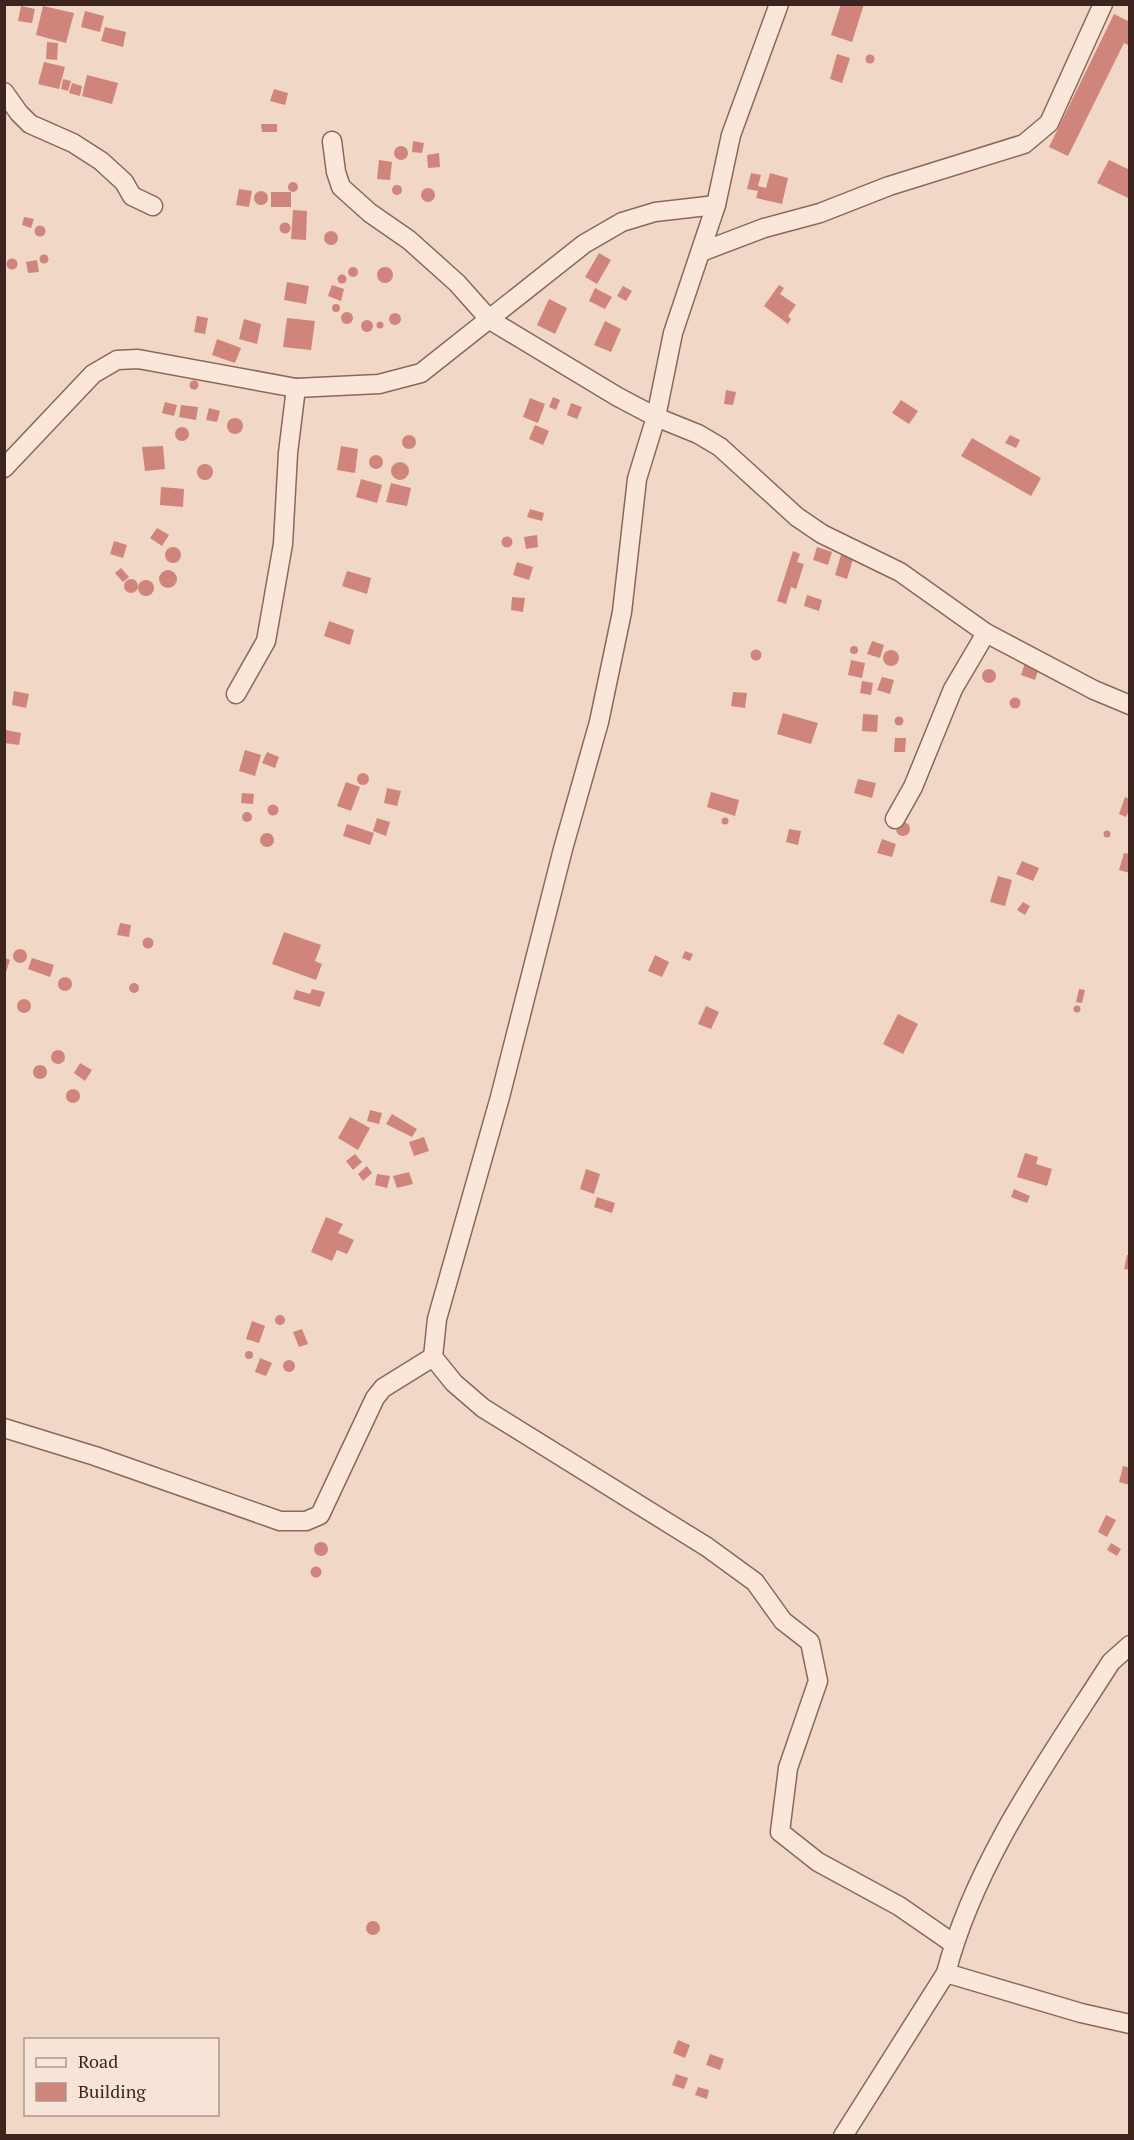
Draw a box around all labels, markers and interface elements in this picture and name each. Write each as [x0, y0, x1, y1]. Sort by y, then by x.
legend [24, 2038, 219, 2116]
text: Road [78, 2049, 118, 2073]
text: Building [78, 2079, 146, 2103]

